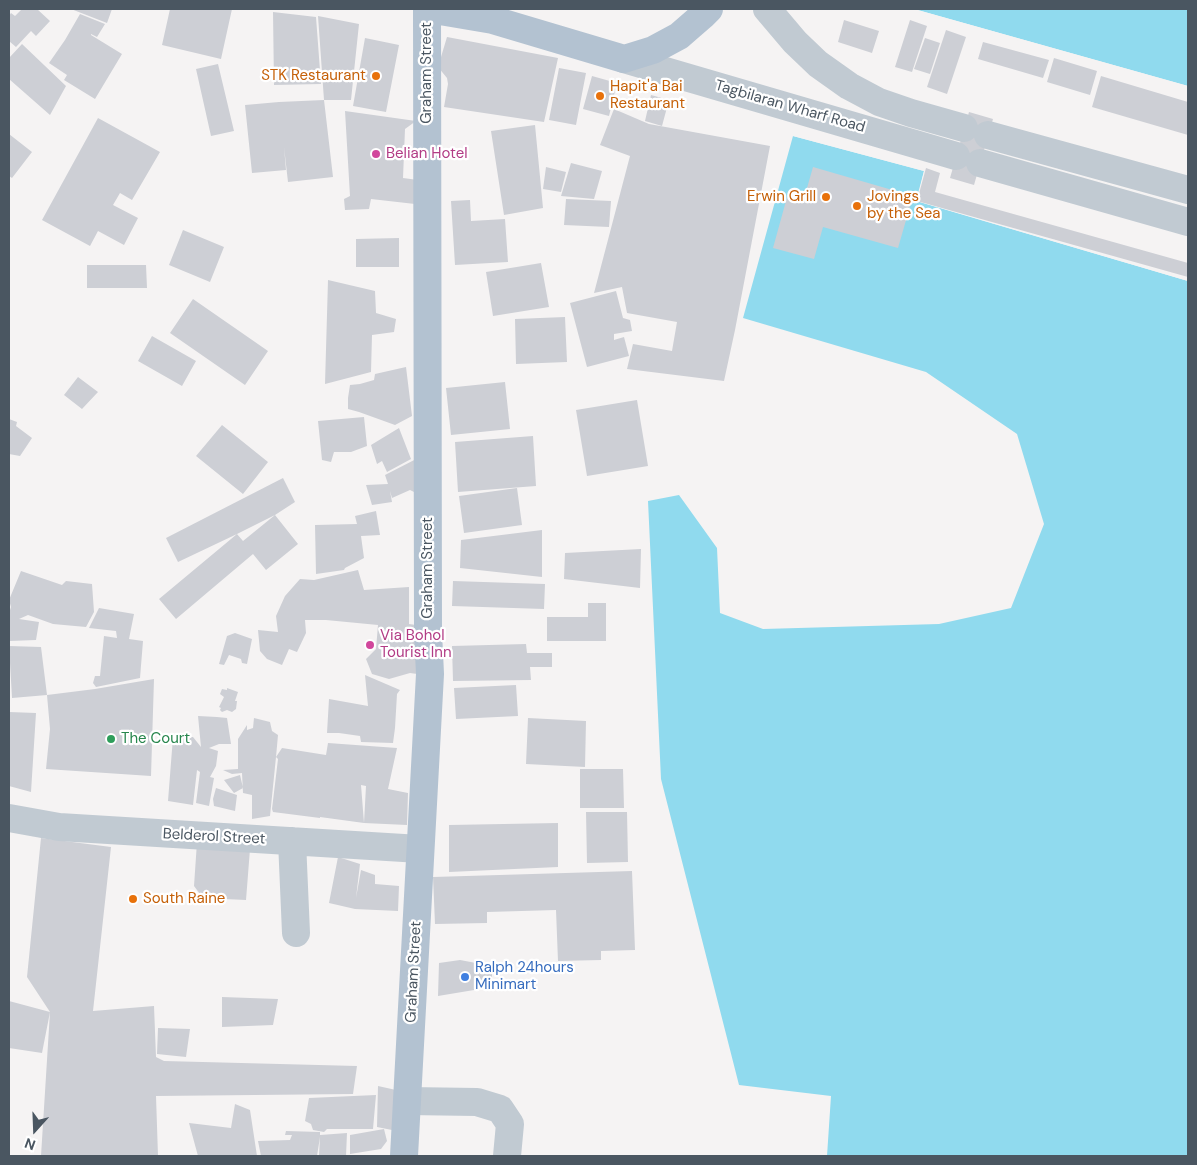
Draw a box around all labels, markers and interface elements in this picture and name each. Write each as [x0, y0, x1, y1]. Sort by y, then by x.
street label: Graham Street [418, 22, 436, 124]
place label: STK Restaurant [261, 67, 366, 85]
marker: STK Restaurant [370, 70, 382, 82]
street label: Tagbilaran Wharf Road [713, 77, 867, 137]
place label: Hapit'a Bai Restaurant [610, 78, 685, 113]
marker: Hapit'a Bai Restaurant [594, 90, 606, 102]
place label: Belian Hotel [386, 145, 468, 163]
marker: Belian Hotel [370, 148, 382, 160]
place label: Erwin Grill [747, 188, 816, 206]
place label: Jovings by the Sea [867, 188, 941, 223]
marker: Erwin Grill [820, 191, 832, 203]
marker: Jovings by the Sea [851, 200, 863, 212]
street label: Graham Street [419, 517, 437, 619]
place label: Via Bohol Tourist Inn [380, 627, 452, 662]
marker: Via Bohol Tourist Inn [364, 639, 376, 651]
place label: The Court [121, 730, 190, 748]
marker: The Court [105, 733, 117, 745]
street label: Belderol Street [162, 825, 266, 849]
place label: South Raine [143, 890, 225, 908]
marker: South Raine [127, 893, 139, 905]
street label: Graham Street [402, 921, 426, 1023]
place label: Ralph 24hours Minimart [475, 959, 574, 994]
marker: Ralph 24hours Minimart [459, 971, 471, 983]
north arrow [10, 1105, 60, 1155]
text: N [22, 1134, 38, 1154]

